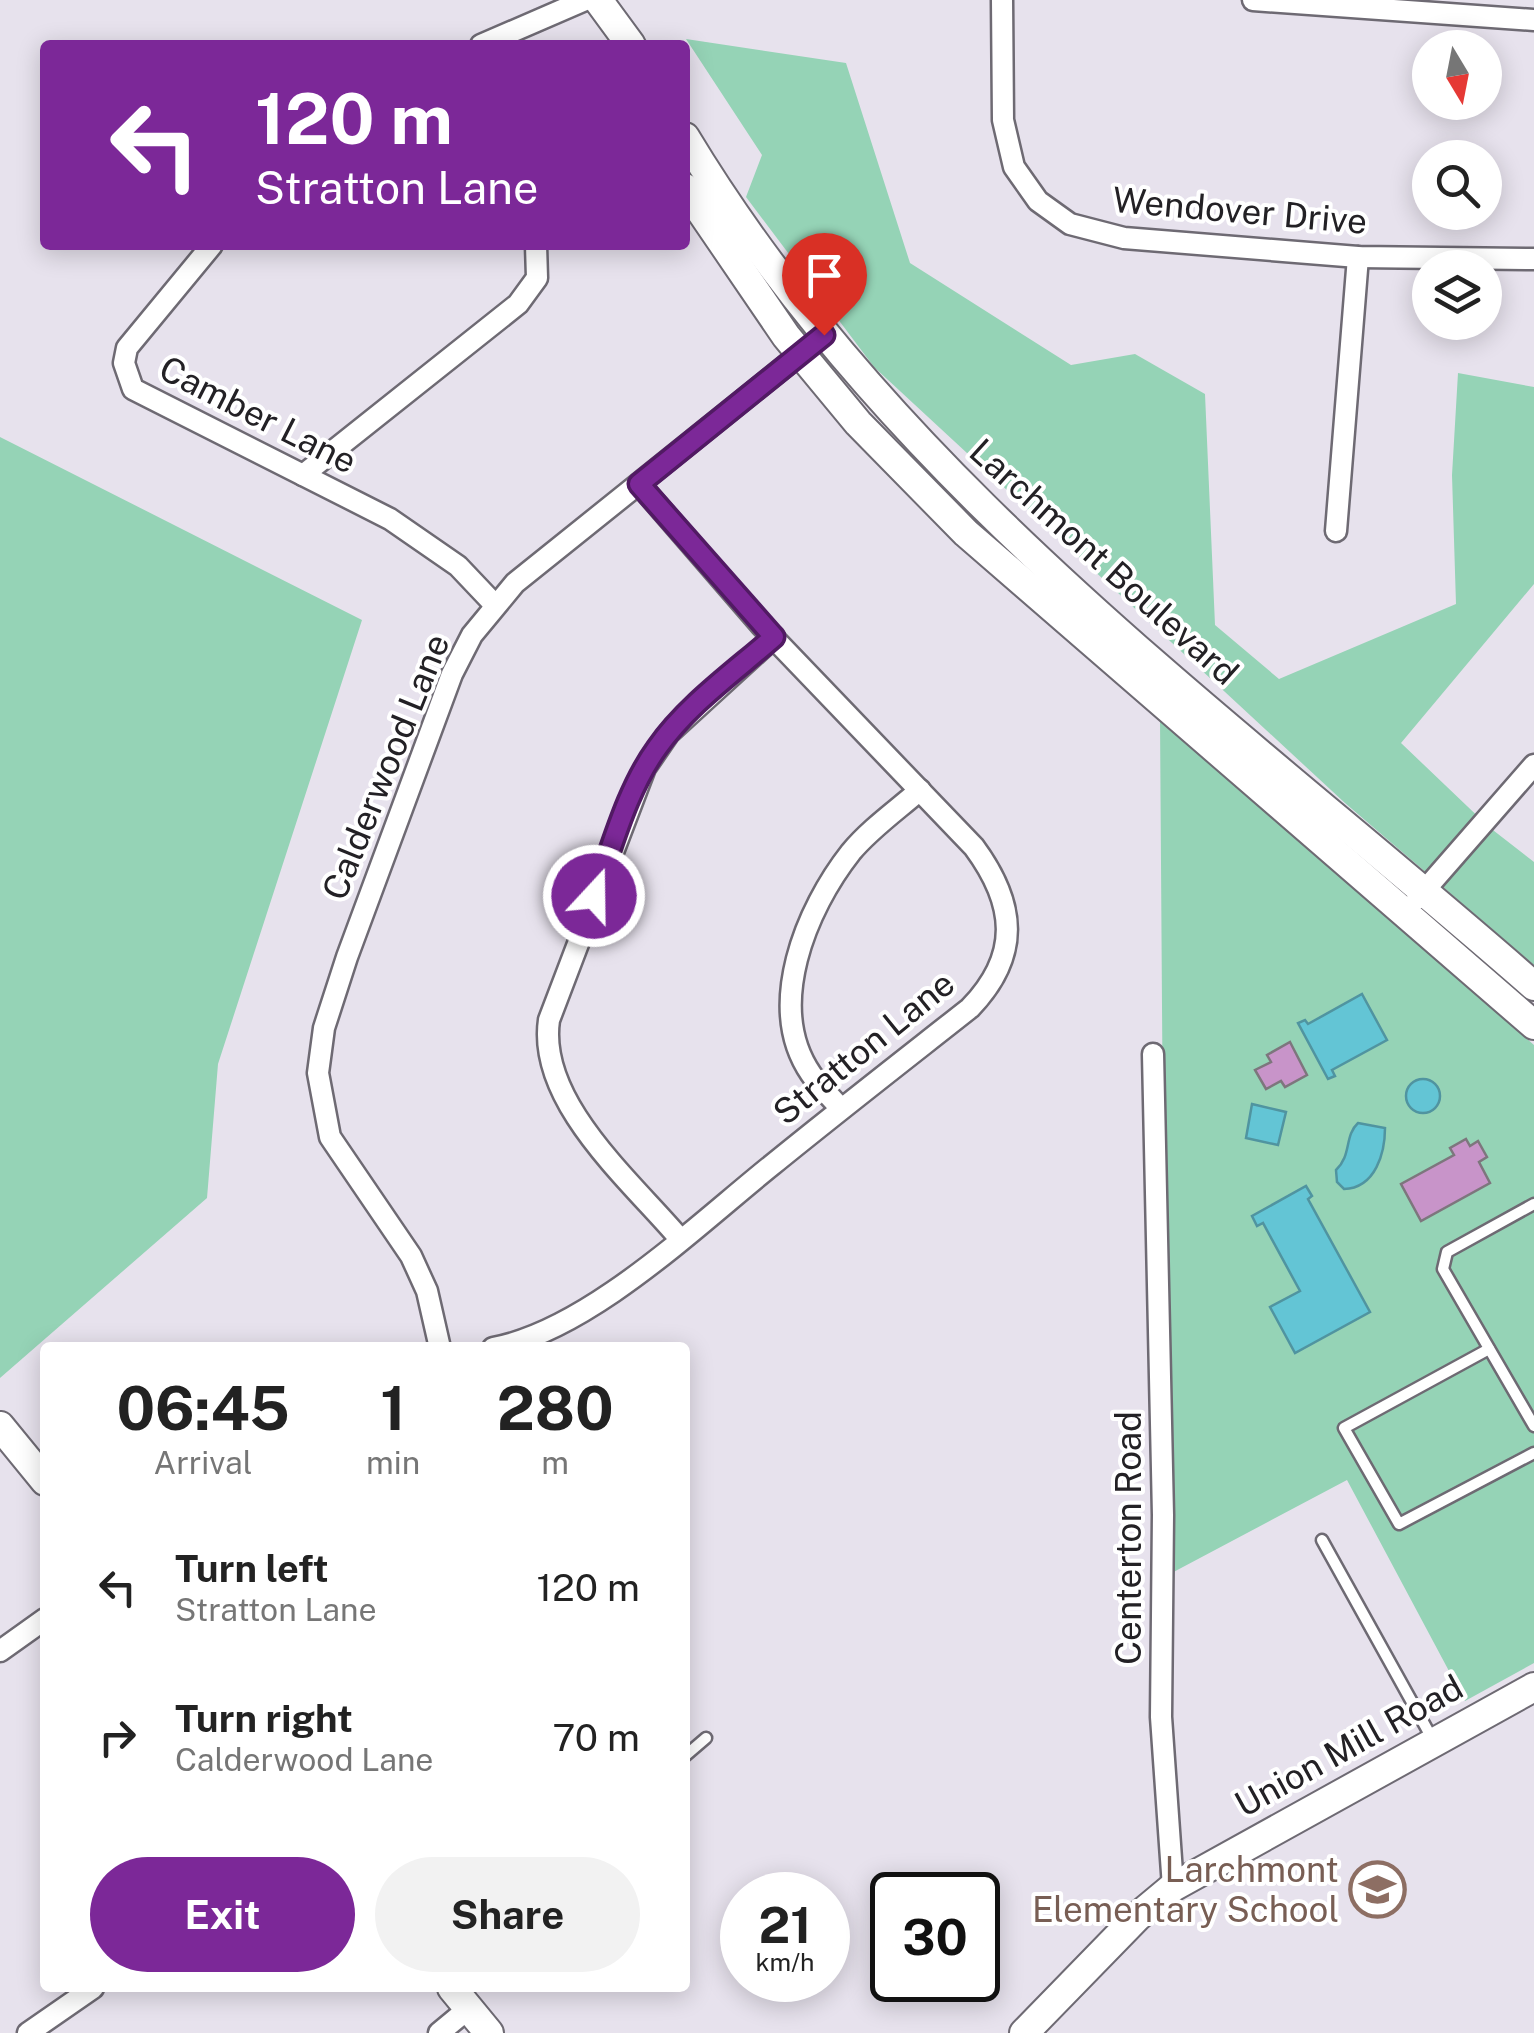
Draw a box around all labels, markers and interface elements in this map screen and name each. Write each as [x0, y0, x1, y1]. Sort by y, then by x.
north arrow [1412, 30, 1502, 120]
map controls [1412, 30, 1502, 340]
text: 120 m [255, 77, 453, 160]
icon: left [90, 80, 220, 210]
button: search [1412, 140, 1502, 230]
text: Stratton Lane [255, 161, 539, 214]
street label: Wendover Drive [1111, 179, 1369, 242]
pin [782, 233, 867, 336]
icon: arrive [797, 248, 852, 303]
button: layers [1412, 250, 1502, 340]
street label: Camber Lane [153, 347, 363, 482]
street label: Larchmont Boulevard [962, 430, 1247, 693]
street label: Calderwood Lane [314, 628, 457, 906]
position arrow [542, 844, 646, 948]
street label: Stratton Lane [765, 962, 962, 1133]
text: 06:45 [116, 1373, 290, 1444]
text: 1 [380, 1373, 406, 1444]
text: 280 [497, 1373, 614, 1444]
street label: Centerton Road [1108, 1411, 1149, 1665]
text: Arrival [154, 1444, 252, 1481]
text: min [366, 1444, 420, 1481]
text: m [541, 1444, 569, 1481]
text: Turn left [175, 1546, 329, 1591]
icon: left [90, 1560, 145, 1615]
text: 120 m [537, 1565, 640, 1610]
text: Stratton Lane [175, 1591, 377, 1628]
street label: Union Mill Road [1228, 1666, 1470, 1825]
text: Turn right [175, 1696, 353, 1741]
icon: right [90, 1710, 145, 1765]
text: 70 m [553, 1715, 640, 1760]
text: Calderwood Lane [175, 1741, 434, 1778]
place label: Larchmont Elementary School [1032, 1849, 1339, 1930]
button: Exit [90, 1857, 355, 1972]
button: Share [375, 1857, 640, 1972]
school or university icon: Larchmont Elementary School [1348, 1860, 1408, 1920]
speed limit sign: 30 [870, 1872, 1000, 2002]
text: 21 [758, 1895, 812, 1954]
text: km/h [756, 1947, 814, 1977]

